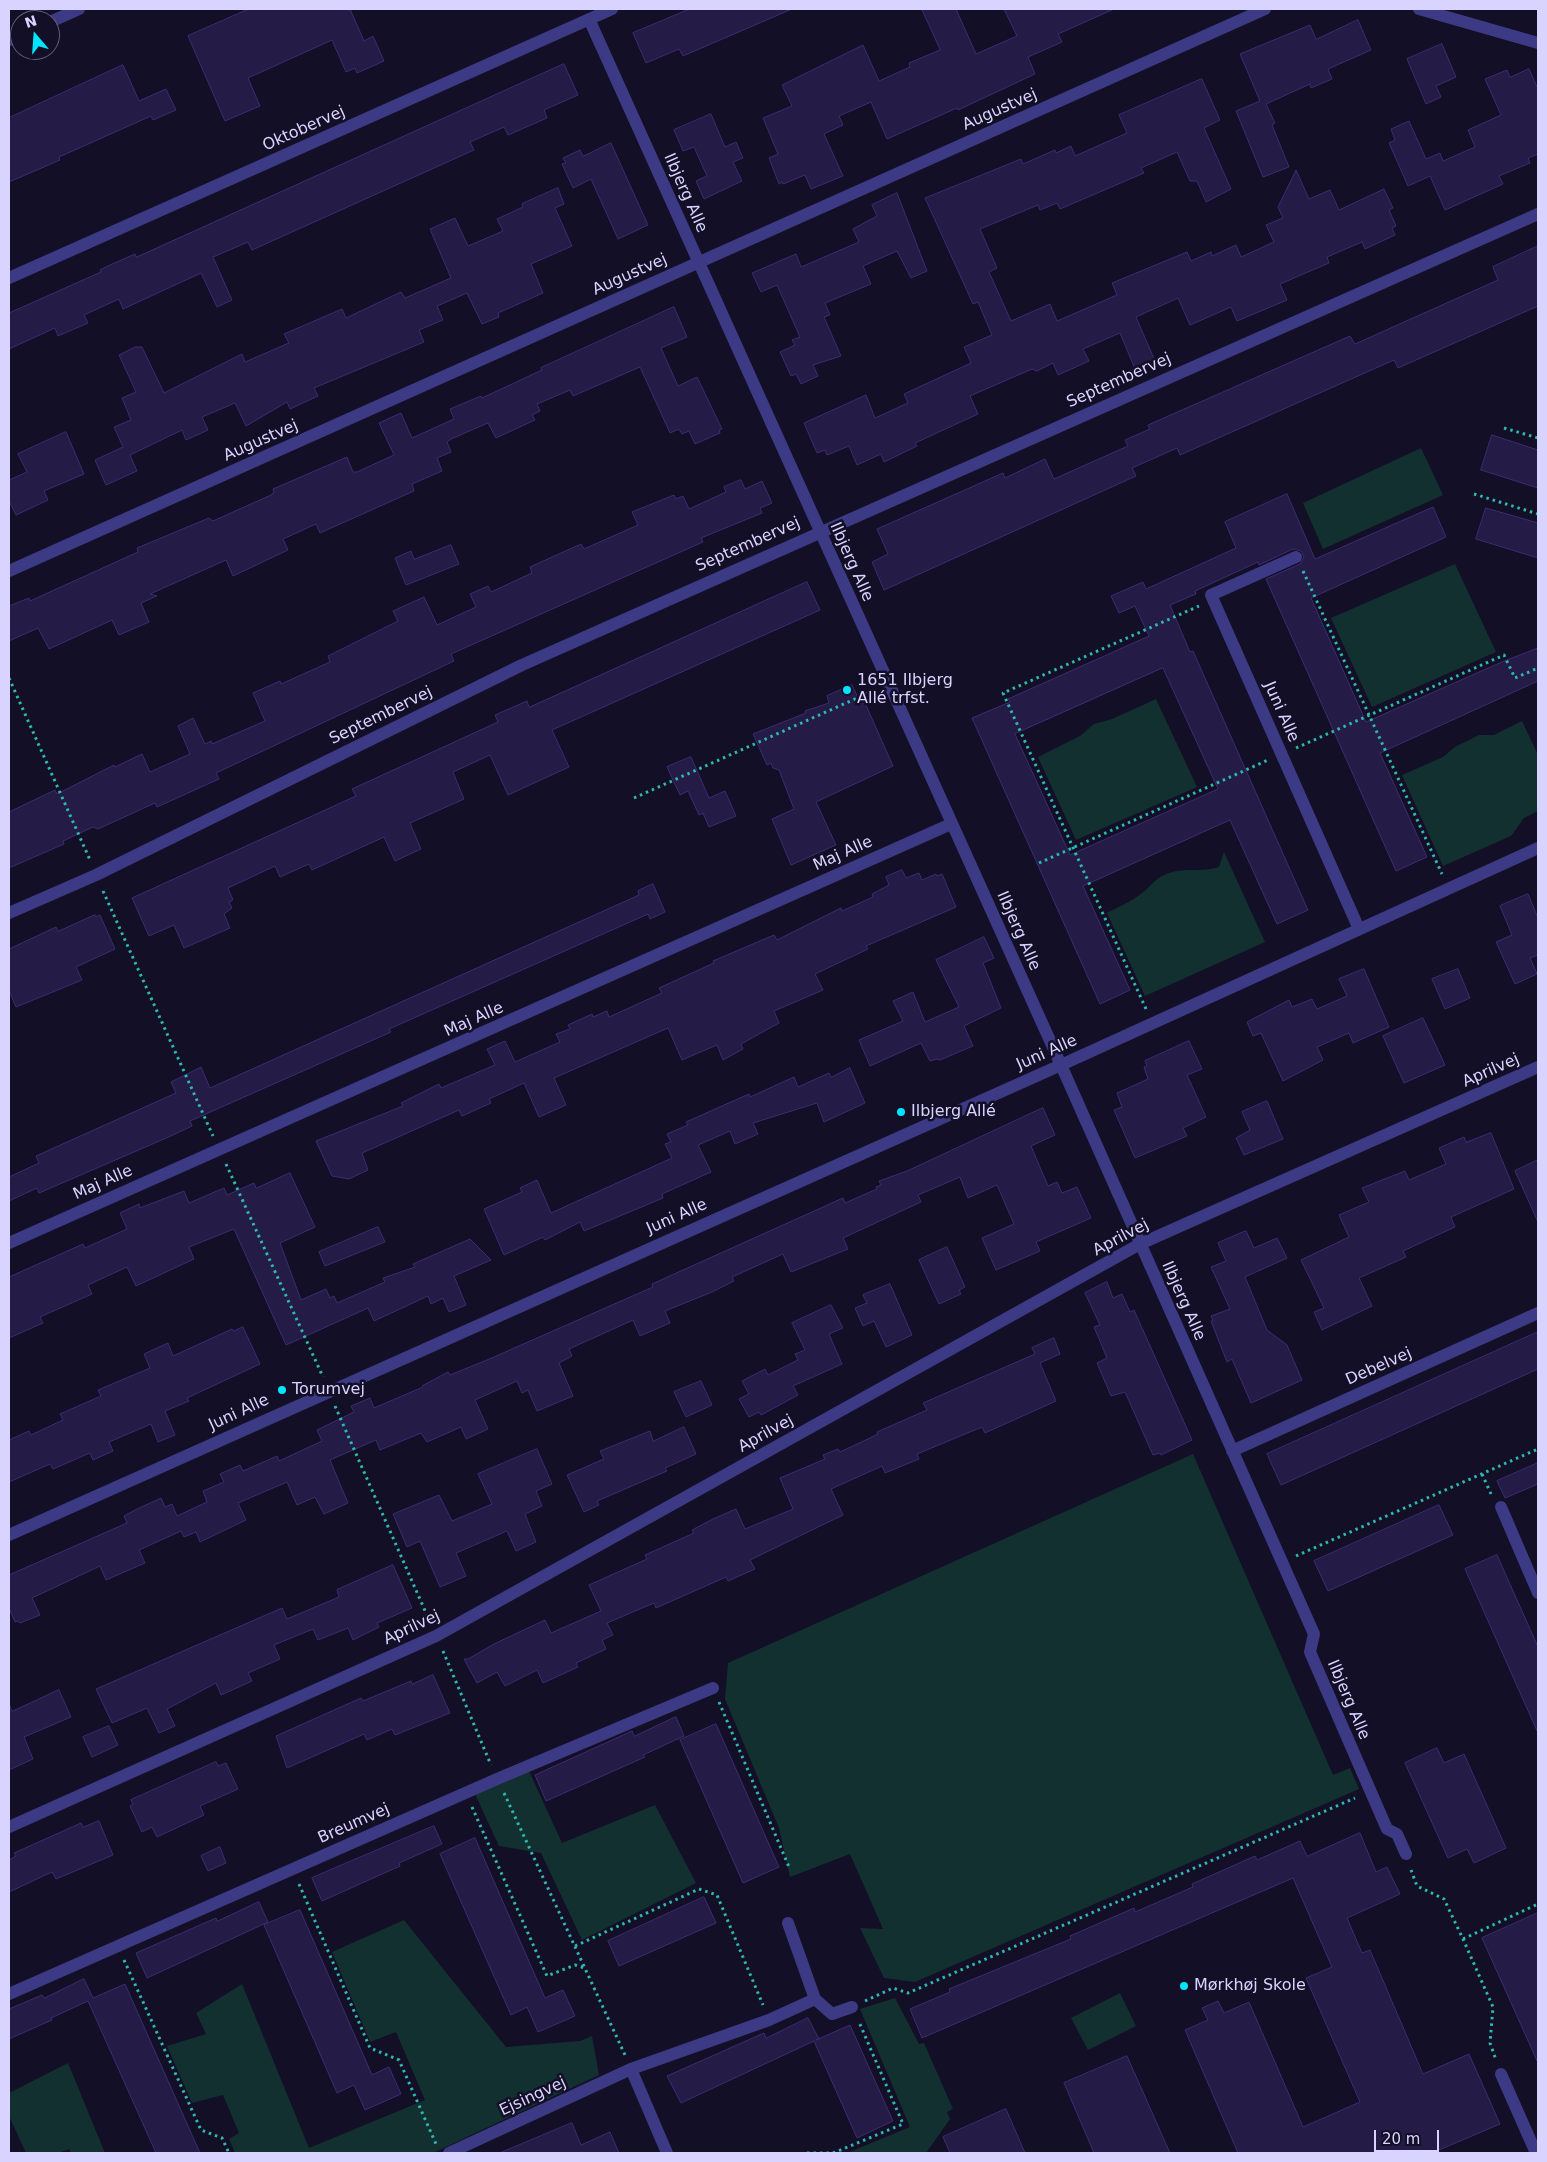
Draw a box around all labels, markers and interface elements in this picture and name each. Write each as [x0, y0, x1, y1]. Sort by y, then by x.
north arrow [10, 10, 60, 60]
text: N [23, 12, 39, 31]
street label: Augustvej [960, 85, 1040, 135]
street label: Oktobervej [260, 102, 348, 156]
street label: Ilbjerg Alle [659, 150, 711, 236]
street label: Augustvej [590, 250, 670, 300]
street label: Septembervej [1064, 349, 1174, 413]
street label: Augustvej [221, 416, 301, 466]
street label: Septembervej [693, 513, 803, 577]
street label: Ilbjerg Alle [825, 519, 877, 605]
place label: 1651 Ilbjerg Allé trfst. [857, 671, 953, 709]
street label: Juni Alle [1259, 679, 1303, 745]
street label: Septembervej [326, 683, 436, 749]
marker: 1651 Ilbjerg Allé trfst. [841, 684, 853, 696]
street label: Maj Alle [810, 832, 876, 876]
street label: Ilbjerg Alle [992, 888, 1044, 974]
street label: Maj Alle [441, 998, 507, 1042]
street label: Juni Alle [1014, 1031, 1080, 1075]
street label: Aprilvej [1460, 1050, 1522, 1092]
place label: Ilbjerg Allé [911, 1102, 996, 1122]
marker: Ilbjerg Allé [895, 1106, 907, 1118]
street label: Maj Alle [70, 1161, 136, 1205]
street label: Juni Alle [644, 1195, 710, 1239]
street label: Aprilvej [1090, 1215, 1152, 1261]
street label: Ilbjerg Alle [1157, 1258, 1209, 1344]
street label: Debelvej [1343, 1344, 1415, 1390]
place label: Torumvej [292, 1380, 365, 1400]
marker: Torumvej [276, 1384, 288, 1396]
street label: Juni Alle [206, 1391, 272, 1435]
street label: Aprilvej [735, 1411, 797, 1457]
street label: Aprilvej [381, 1607, 443, 1649]
street label: Ilbjerg Alle [1323, 1657, 1373, 1743]
street label: Breumvej [315, 1800, 393, 1848]
place label: Mørkhøj Skole [1194, 1976, 1306, 1996]
marker: Mørkhøj Skole [1178, 1980, 1190, 1992]
street label: Ejsingvej [497, 2073, 569, 2121]
scale bar [1377, 2120, 1442, 2152]
text: 20 m [1382, 2130, 1420, 2148]

